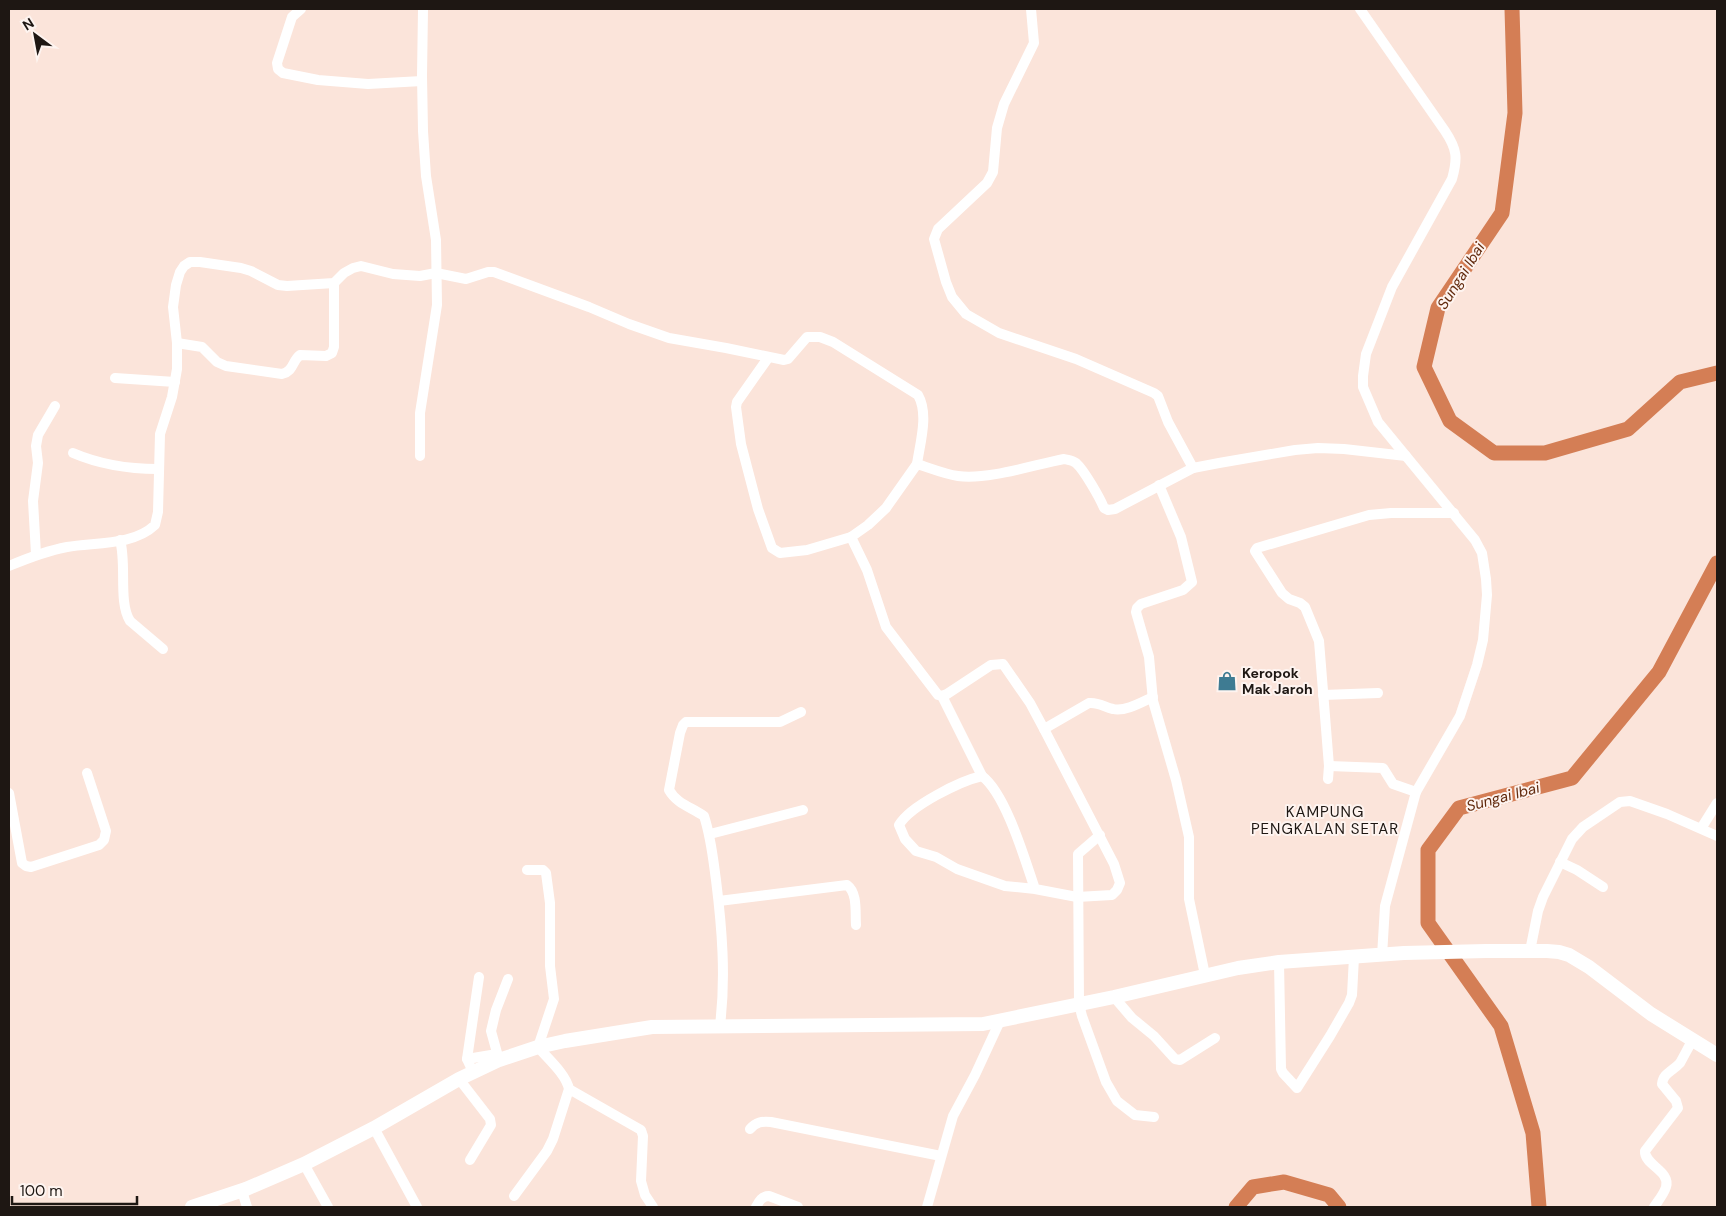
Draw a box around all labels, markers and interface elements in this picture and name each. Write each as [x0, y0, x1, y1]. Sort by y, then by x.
north arrow [10, 10, 60, 60]
text: N [19, 14, 37, 34]
water label: Sungai Ibai [1433, 239, 1490, 313]
place label: Keropok Mak Jaroh [1242, 664, 1313, 698]
shop icon: Keropok Mak Jaroh [1216, 670, 1238, 692]
water label: Sungai Ibai [1464, 778, 1542, 816]
district label: KAMPUNG PENGKALAN SETAR [1251, 802, 1399, 839]
scale bar [12, 1174, 138, 1206]
text: 100 m [20, 1181, 63, 1201]

